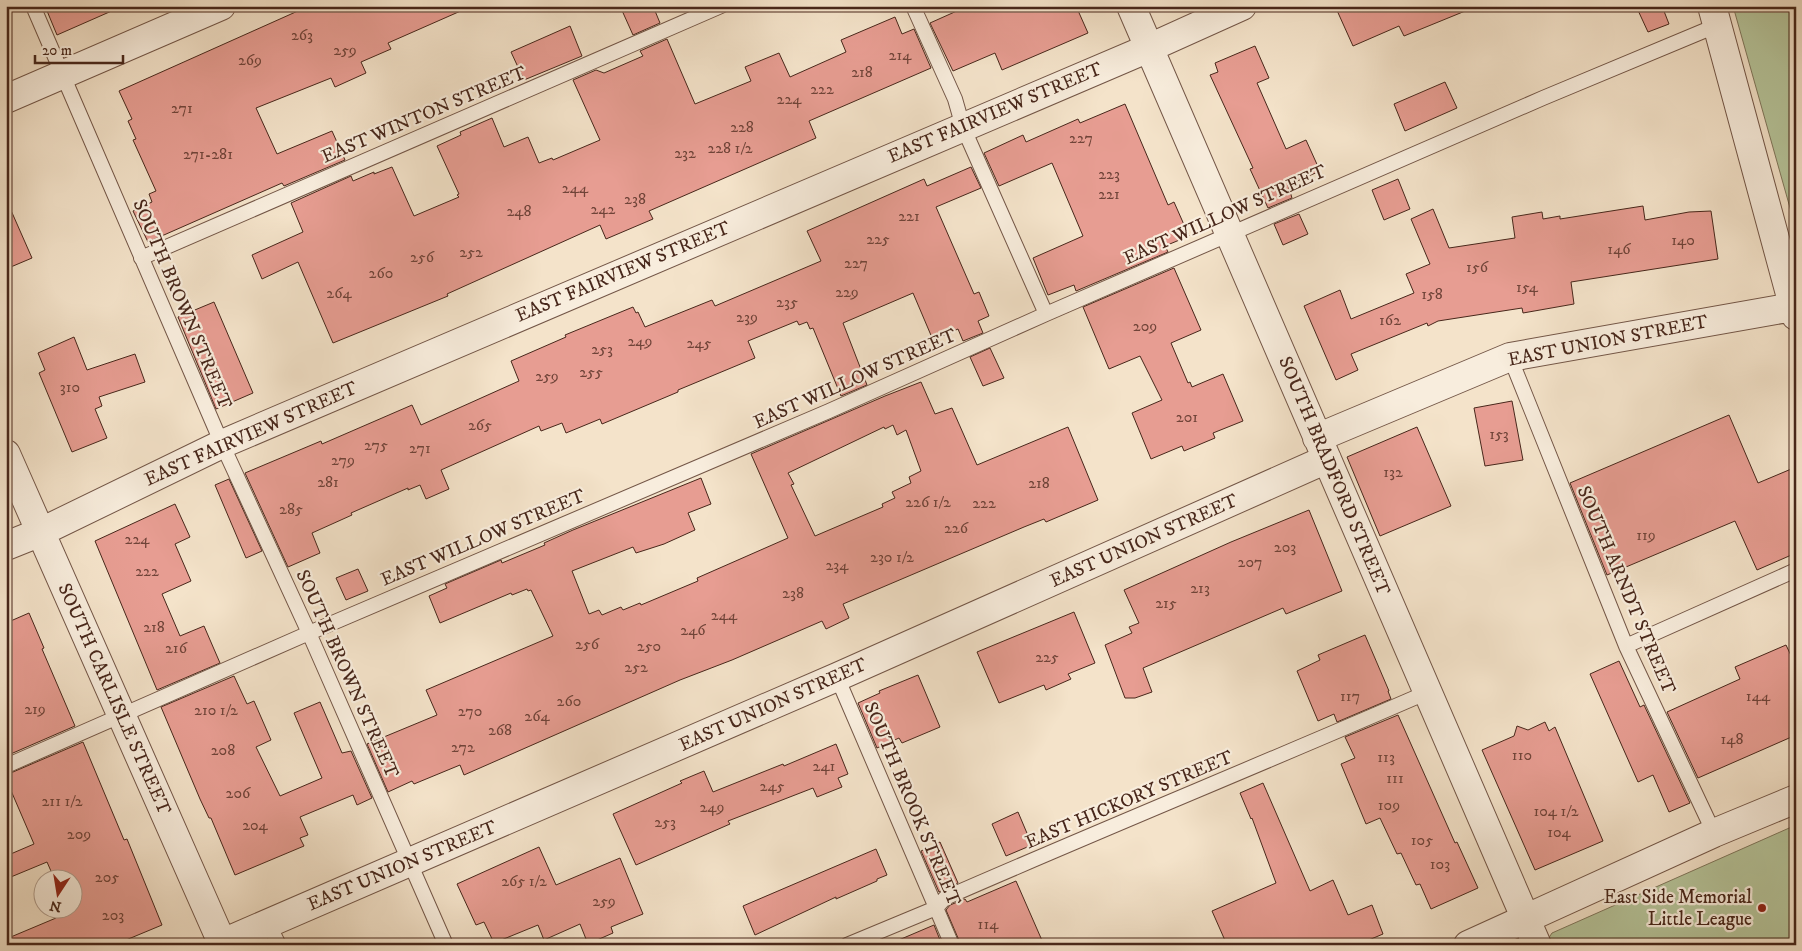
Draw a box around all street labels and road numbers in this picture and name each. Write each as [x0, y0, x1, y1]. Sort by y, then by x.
street label: EAST FAIRVIEW STREET [884, 57, 1106, 169]
street label: EAST WINTON STREET [318, 61, 530, 169]
street label: EAST WILLOW STREET [1120, 160, 1331, 270]
street label: SOUTH BROWN STREET [127, 196, 237, 413]
street label: EAST FAIRVIEW STREET [512, 216, 734, 328]
street label: EAST UNION STREET [1506, 310, 1710, 372]
street label: EAST WILLOW STREET [750, 324, 961, 434]
street label: SOUTH BRADFORD STREET [1273, 353, 1395, 599]
street label: EAST FAIRVIEW STREET [141, 376, 361, 491]
street label: SOUTH ARNDT STREET [1572, 483, 1681, 698]
street label: EAST WILLOW STREET [377, 484, 589, 591]
street label: EAST UNION STREET [1047, 489, 1242, 593]
street label: SOUTH BROWN STREET [291, 566, 404, 782]
street label: SOUTH CARLISLE STREET [52, 580, 176, 819]
street label: EAST UNION STREET [676, 653, 871, 757]
street label: SOUTH BROOK STREET [859, 699, 966, 910]
street label: EAST HICKORY STREET [1022, 746, 1237, 854]
street label: EAST UNION STREET [304, 815, 501, 916]

